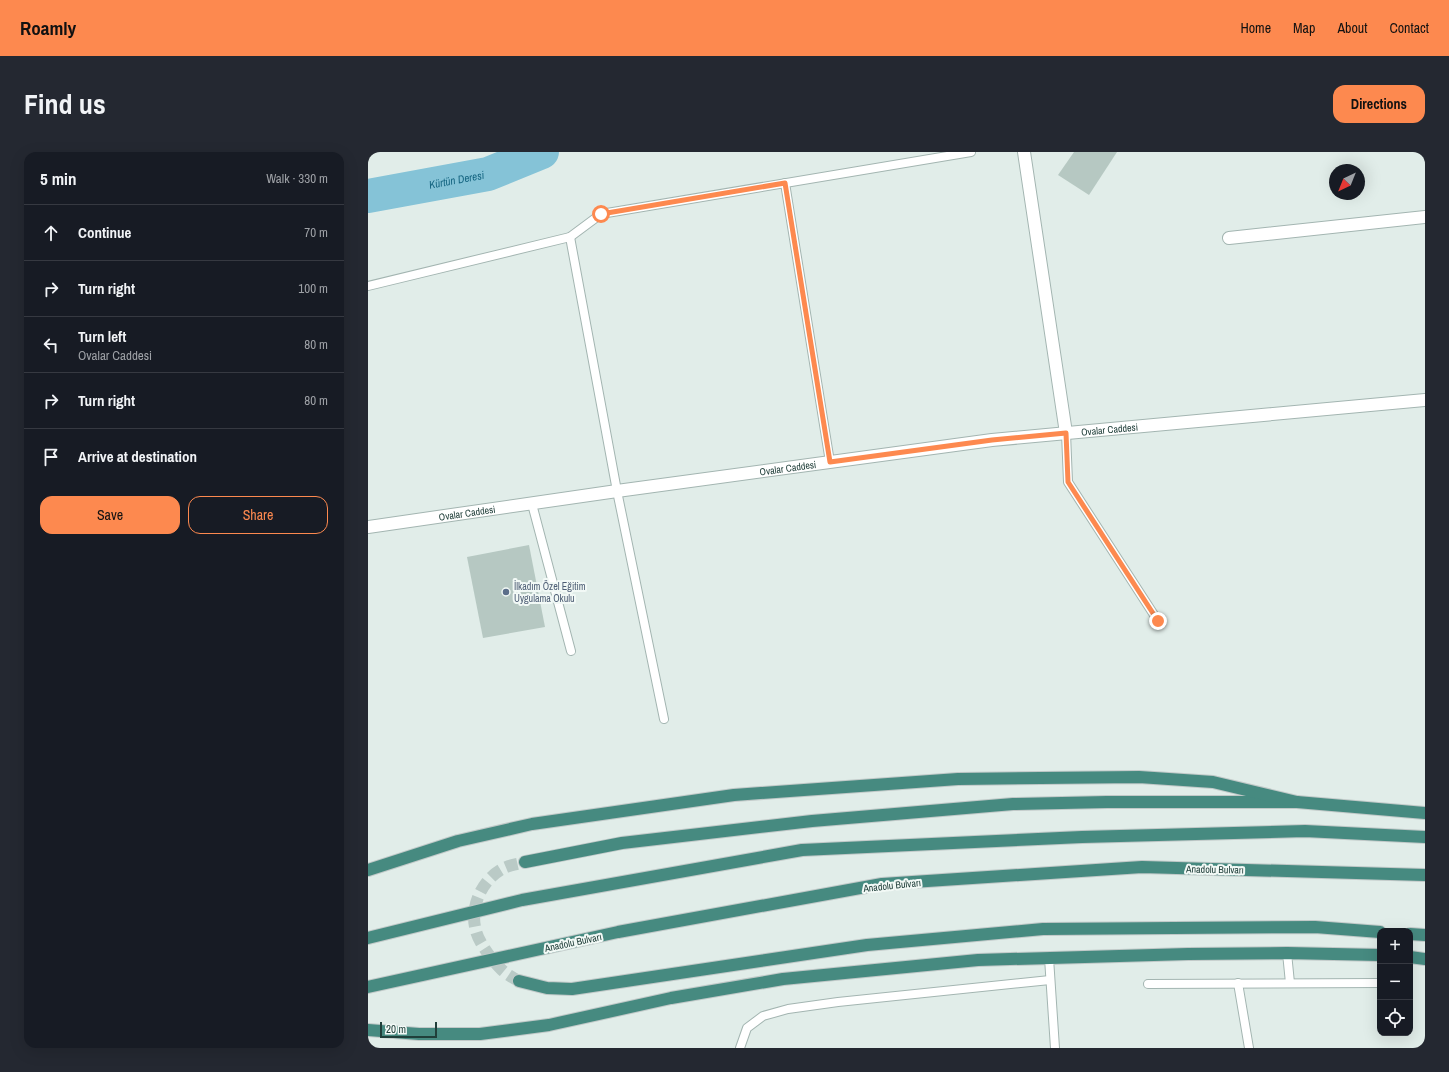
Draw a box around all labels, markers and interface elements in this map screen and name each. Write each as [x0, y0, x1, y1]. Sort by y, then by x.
text: Roamly [20, 15, 76, 41]
text: Home [1240, 19, 1271, 37]
text: Map [1293, 19, 1315, 37]
text: About [1337, 19, 1367, 37]
text: Contact [1389, 19, 1429, 37]
text: Find us [24, 85, 106, 123]
button: Directions [1333, 85, 1425, 123]
north arrow [1329, 164, 1365, 200]
text: 5 min [40, 167, 76, 190]
water label: Kürtün Deresi [428, 168, 486, 192]
text: Walk · 330 m [266, 170, 328, 187]
route start [592, 205, 610, 223]
icon: ahead [40, 222, 62, 244]
text: Continue [78, 222, 131, 243]
text: 70 m [304, 224, 328, 241]
icon: right [40, 278, 62, 300]
text: Turn right [78, 278, 135, 299]
text: 100 m [298, 280, 328, 297]
text: Turn left [78, 326, 126, 347]
icon: left [40, 334, 62, 356]
text: 80 m [304, 336, 328, 353]
text: Ovalar Caddesi [78, 347, 152, 364]
icon: right [40, 390, 62, 412]
text: Turn right [78, 390, 135, 411]
text: 80 m [304, 392, 328, 409]
street label: Ovalar Caddesi [1081, 421, 1138, 439]
icon: arrive [40, 446, 62, 468]
text: Arrive at destination [78, 446, 197, 467]
street label: Ovalar Caddesi [759, 458, 817, 479]
button: Save [40, 496, 180, 534]
button: Share [188, 496, 328, 534]
street label: Ovalar Caddesi [438, 503, 496, 524]
place label: İlkadım Özel Eğitim Uygulama Okulu [514, 580, 586, 605]
marker: İlkadım Özel Eğitim Uygulama Okulu [501, 587, 511, 597]
route end [1149, 612, 1167, 630]
street label: Anadolu Bulvarı [1185, 862, 1244, 877]
street label: Anadolu Bulvarı [862, 876, 922, 895]
map controls [1377, 928, 1413, 1036]
button: + [1377, 928, 1413, 964]
street label: Anadolu Bulvarı [542, 930, 603, 955]
button: − [1377, 964, 1413, 1000]
button: locate [1377, 1000, 1413, 1036]
scale bar [380, 1020, 437, 1039]
text: 20 m [386, 1022, 406, 1036]

